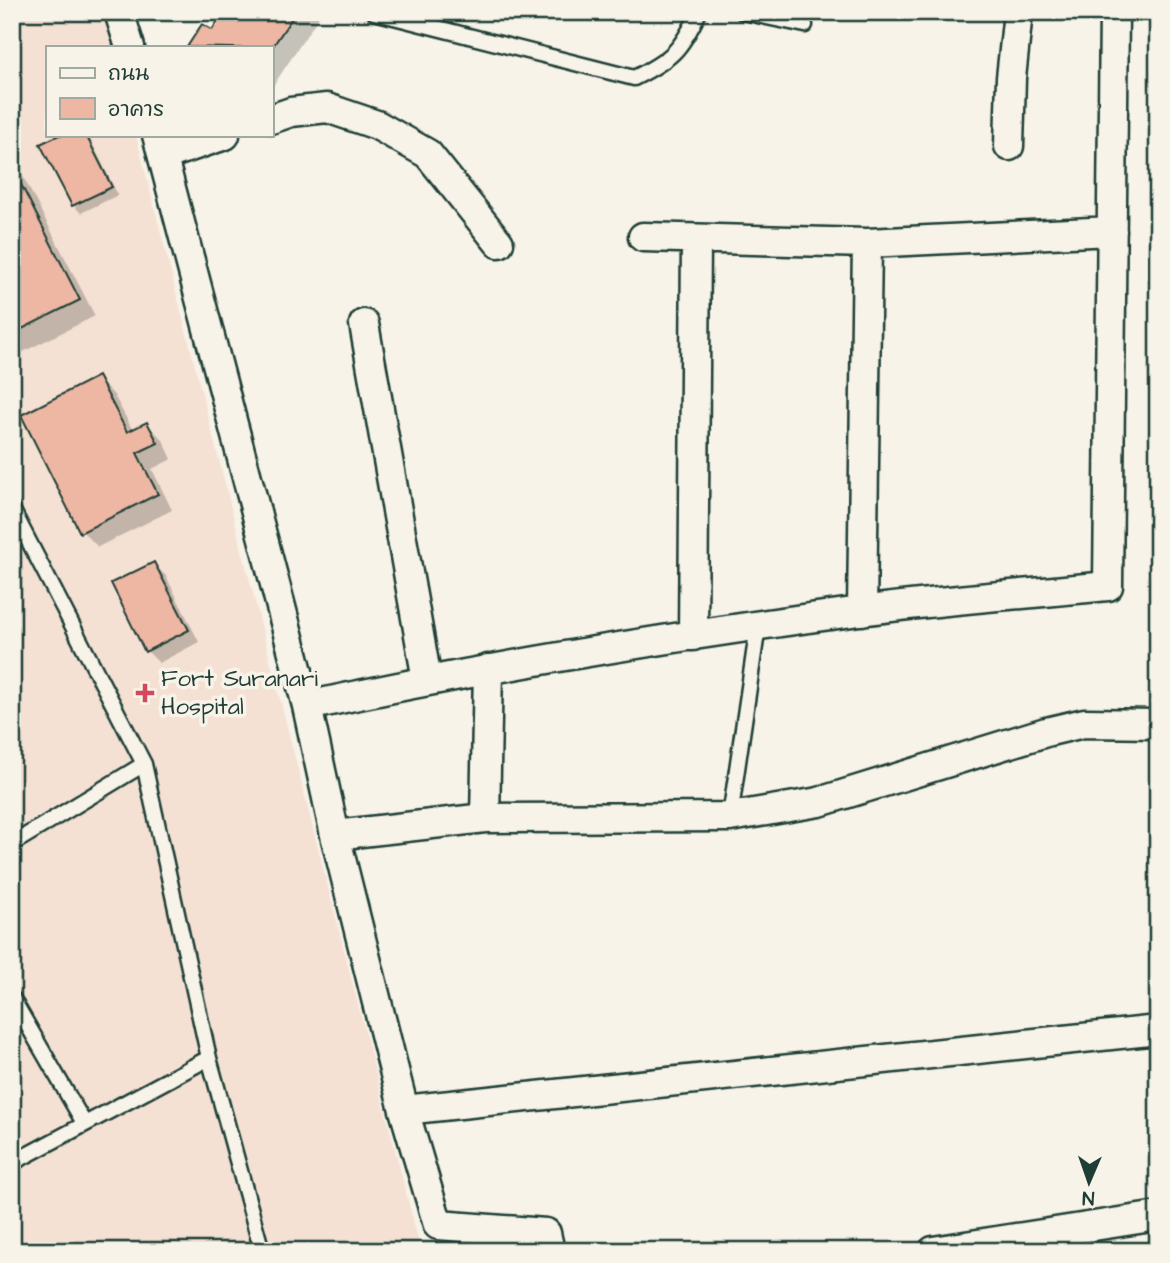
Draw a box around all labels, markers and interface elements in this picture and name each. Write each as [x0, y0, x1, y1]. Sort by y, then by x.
legend [46, 46, 273, 136]
text: ถนน [108, 59, 149, 88]
text: อาคาร [108, 95, 164, 124]
place label: Fort Suranari Hospital [161, 662, 318, 724]
marker: Fort Suranari Hospital [135, 683, 155, 703]
north arrow [1054, 1148, 1124, 1218]
text: N [1082, 1184, 1095, 1211]

